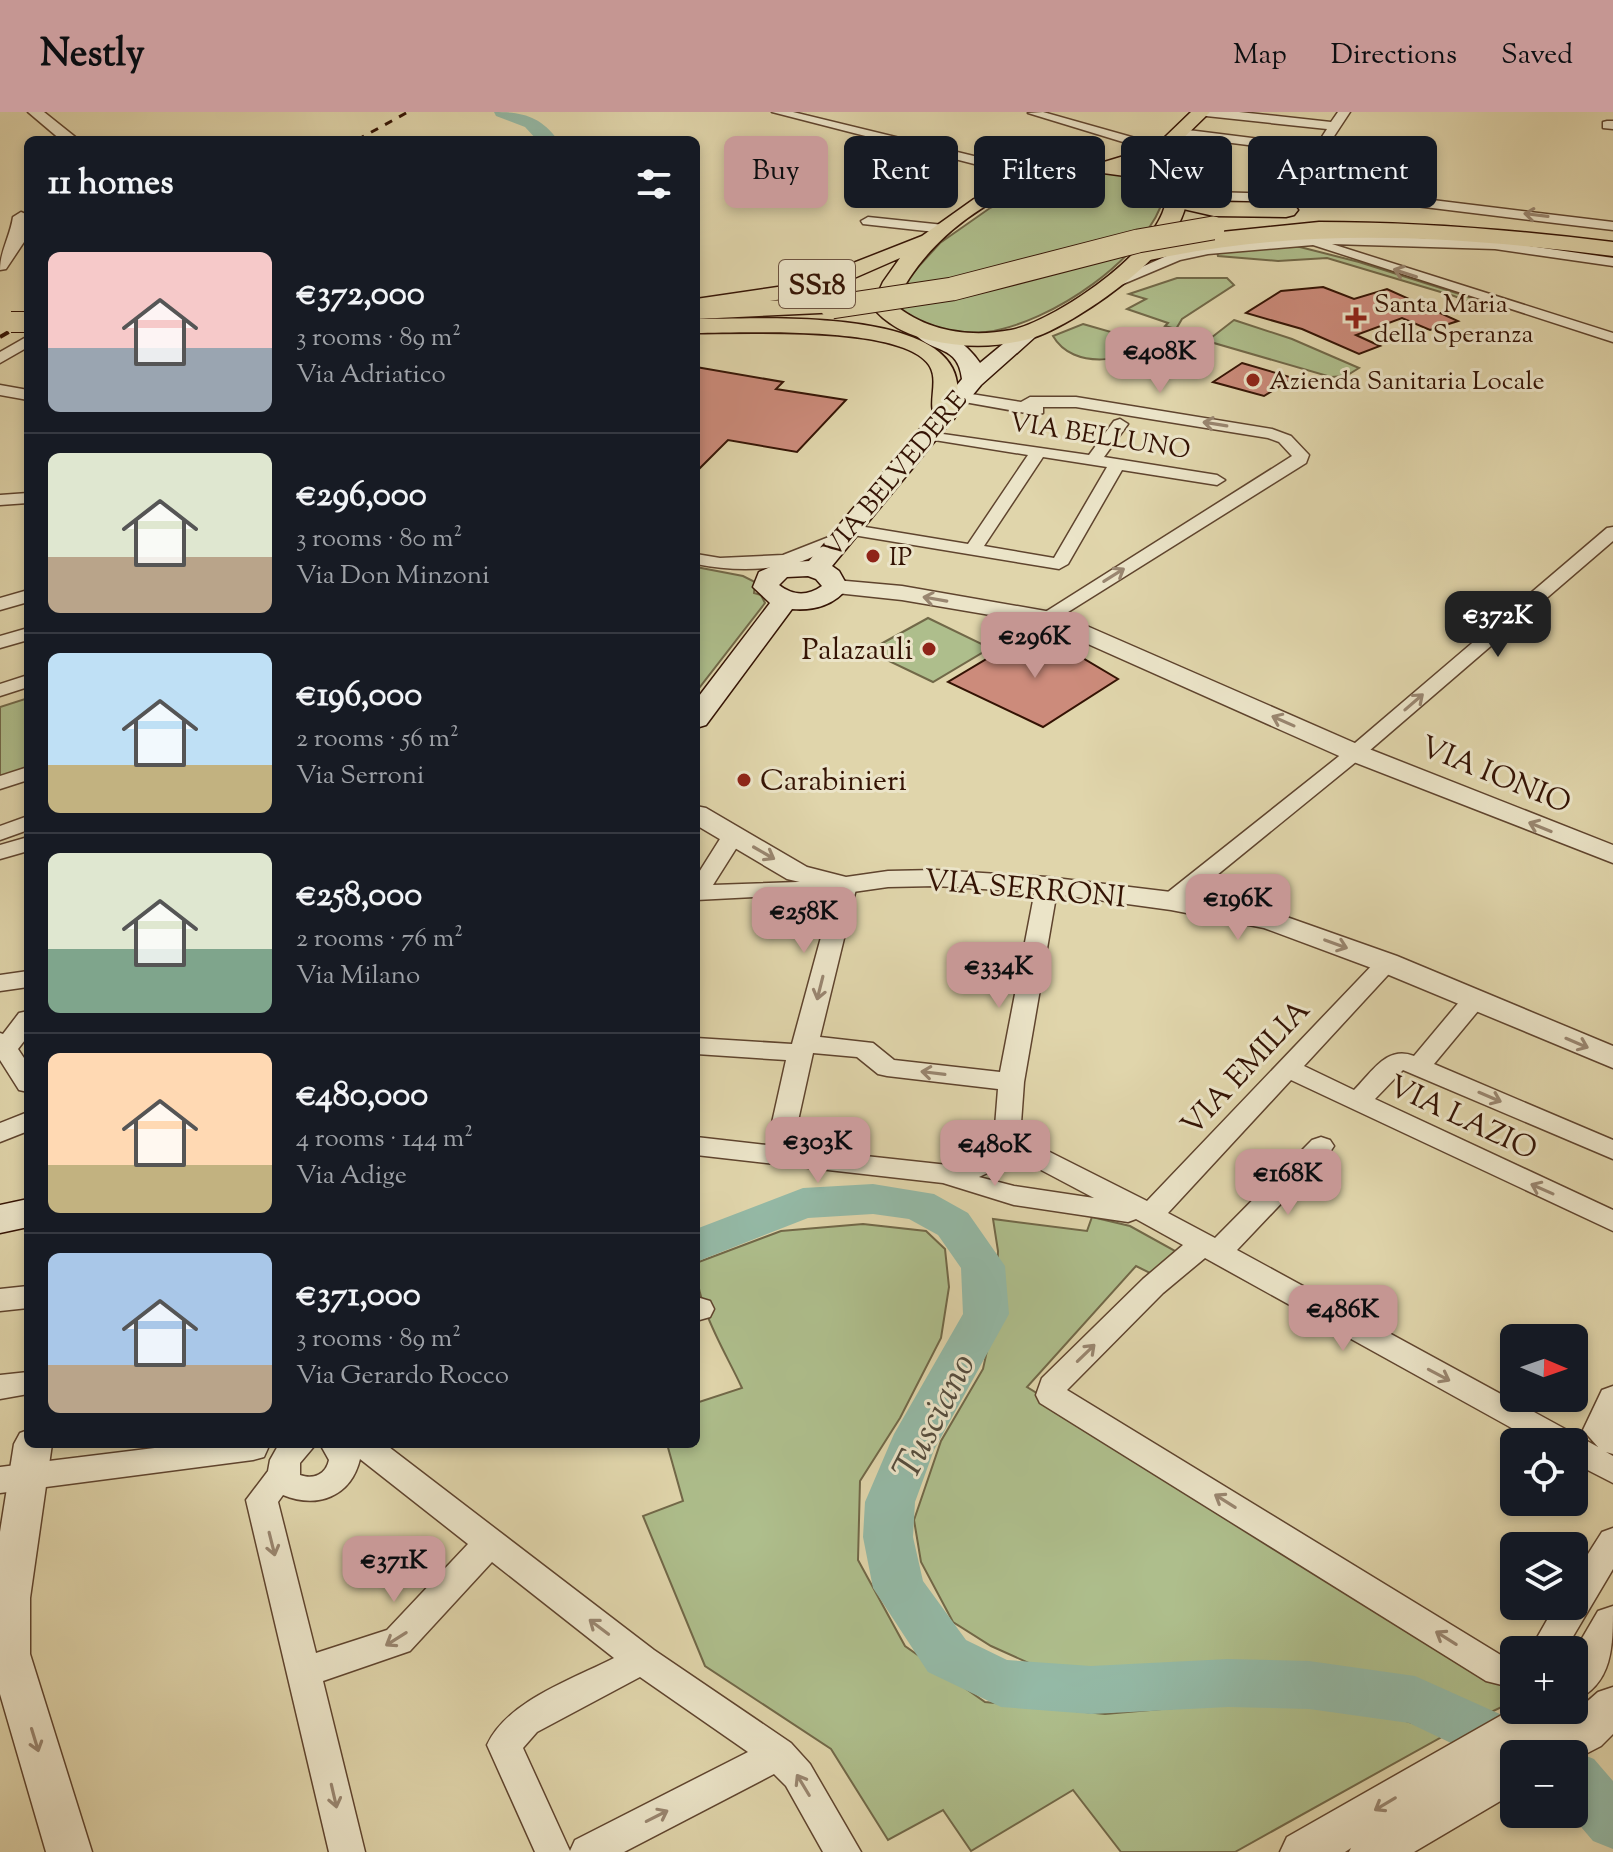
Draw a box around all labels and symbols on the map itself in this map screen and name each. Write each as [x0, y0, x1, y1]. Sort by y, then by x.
one-way arrow [1523, 207, 1550, 222]
road number: SS18 [779, 260, 855, 308]
one-way arrow [1392, 265, 1418, 280]
place label: Santa Maria della Speranza [1374, 287, 1533, 354]
marker: Santa Maria della Speranza [1345, 307, 1367, 329]
pin: €408K [1104, 327, 1216, 395]
place label: Azienda Sanitaria Locale [1269, 364, 1545, 401]
marker: Azienda Sanitaria Locale [1244, 371, 1262, 389]
street label: VIA BELVEDERE [815, 384, 977, 567]
street label: VIA BELLUNO [1006, 405, 1193, 470]
one-way arrow [1203, 416, 1228, 431]
place label: IP [889, 540, 912, 577]
marker: IP [864, 547, 882, 565]
one-way arrow [1102, 567, 1124, 584]
one-way arrow [922, 590, 948, 605]
pin: €372K [1442, 591, 1554, 659]
pin: €296K [979, 612, 1091, 680]
place label: Palazauli [802, 630, 913, 673]
marker: Palazauli [920, 640, 938, 658]
one-way arrow [1403, 693, 1424, 711]
one-way arrow [1272, 713, 1296, 728]
street label: VIA IONIO [1413, 727, 1577, 826]
place label: Carabinieri [760, 761, 907, 804]
marker: Carabinieri [735, 771, 753, 789]
one-way arrow [1529, 818, 1553, 833]
one-way arrow [751, 846, 775, 861]
street label: VIA SERRONI [922, 860, 1127, 921]
pin: €196K [1182, 874, 1294, 942]
pin: €258K [748, 887, 860, 955]
one-way arrow [1323, 938, 1348, 952]
pin: €334K [943, 942, 1055, 1010]
one-way arrow [811, 974, 826, 1000]
street label: VIA EMILIA [1172, 991, 1321, 1146]
one-way arrow [1564, 1037, 1589, 1051]
one-way arrow [921, 1065, 946, 1080]
street label: VIA LAZIO [1381, 1066, 1543, 1172]
one-way arrow [1477, 1091, 1502, 1106]
pin: €303K [762, 1117, 874, 1185]
pin: €480K [939, 1120, 1051, 1188]
pin: €168K [1232, 1149, 1344, 1217]
one-way arrow [1530, 1181, 1554, 1196]
pin: €486K [1287, 1285, 1399, 1353]
north arrow [1500, 1324, 1588, 1412]
one-way arrow [1076, 1344, 1095, 1363]
water label: Tusciano [882, 1345, 992, 1491]
one-way arrow [1427, 1367, 1451, 1383]
one-way arrow [1214, 1492, 1237, 1508]
one-way arrow [266, 1530, 281, 1556]
pin: €371K [338, 1536, 450, 1604]
one-way arrow [589, 1619, 610, 1636]
one-way arrow [1435, 1629, 1458, 1645]
one-way arrow [385, 1630, 407, 1647]
one-way arrow [28, 1727, 43, 1753]
one-way arrow [795, 1774, 811, 1797]
one-way arrow [327, 1783, 342, 1808]
one-way arrow [1374, 1796, 1397, 1812]
one-way arrow [645, 1808, 668, 1824]

